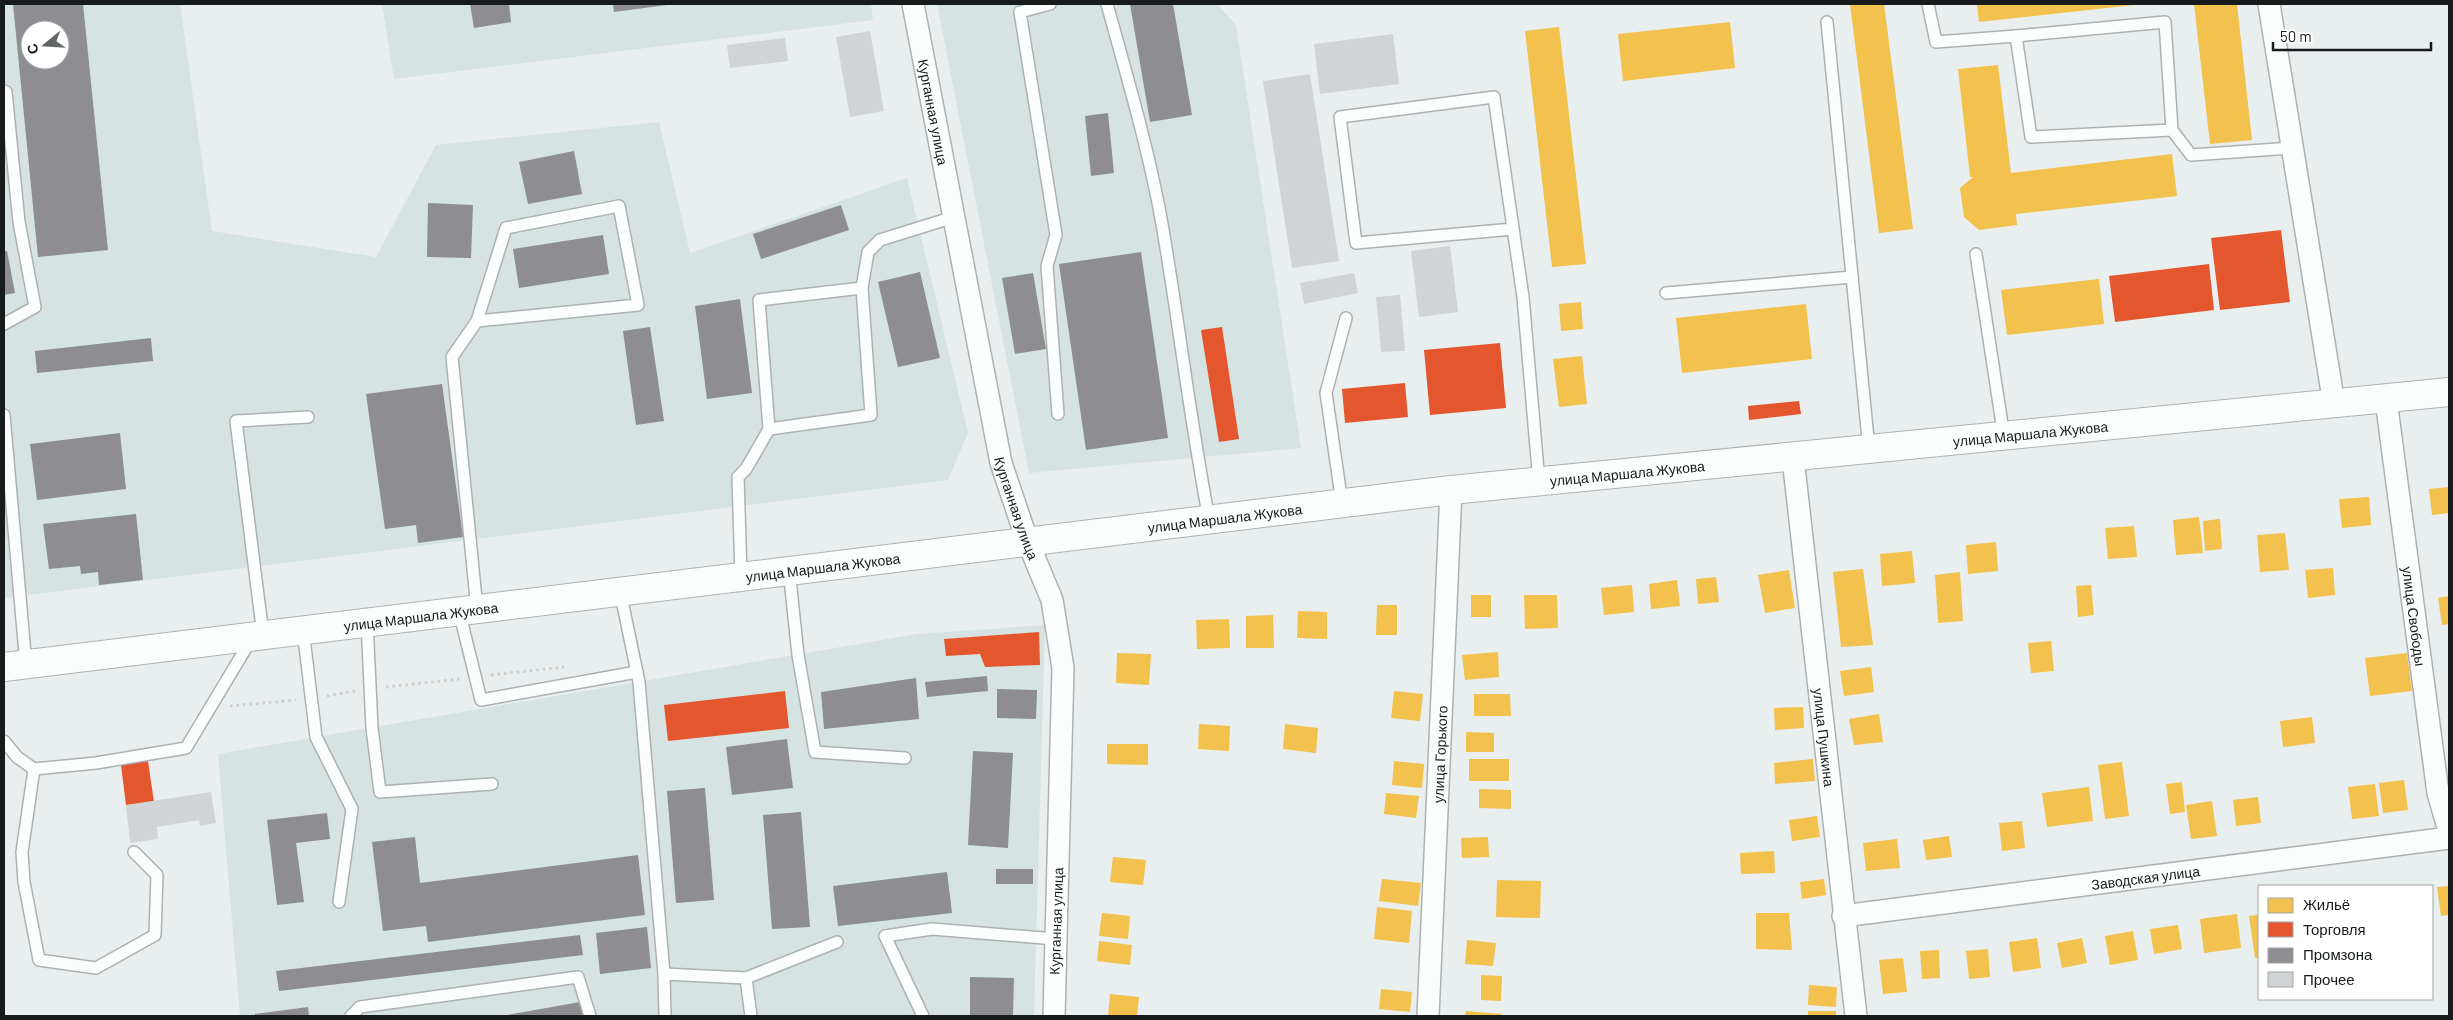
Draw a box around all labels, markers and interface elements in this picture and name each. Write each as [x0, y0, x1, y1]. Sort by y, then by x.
north arrow [20, 20, 70, 70]
scale bar [2273, 20, 2430, 52]
text: 50 m [2280, 27, 2312, 45]
text: С [23, 42, 42, 57]
street label: Курганная улица [915, 58, 952, 167]
street label: улица Маршала Жукова [1952, 417, 2109, 449]
street label: Курганная улица [991, 455, 1043, 562]
street label: улица Маршала Жукова [1549, 457, 1706, 489]
street label: улица Маршала Жукова [1147, 500, 1303, 536]
street label: улица Маршала Жукова [745, 549, 901, 585]
street label: улица Свободы [2400, 565, 2430, 667]
street label: улица Маршала Жукова [343, 598, 499, 634]
street label: улица Пушкина [1811, 687, 1839, 788]
street label: улица Горького [1429, 705, 1450, 803]
street label: Заводская улица [2090, 862, 2201, 892]
street label: Курганная улица [1046, 867, 1066, 975]
legend [2258, 885, 2433, 1000]
text: Жильё [2303, 895, 2350, 913]
text: Торговля [2303, 920, 2366, 938]
text: Промзона [2303, 945, 2373, 963]
text: Прочее [2303, 970, 2355, 988]

